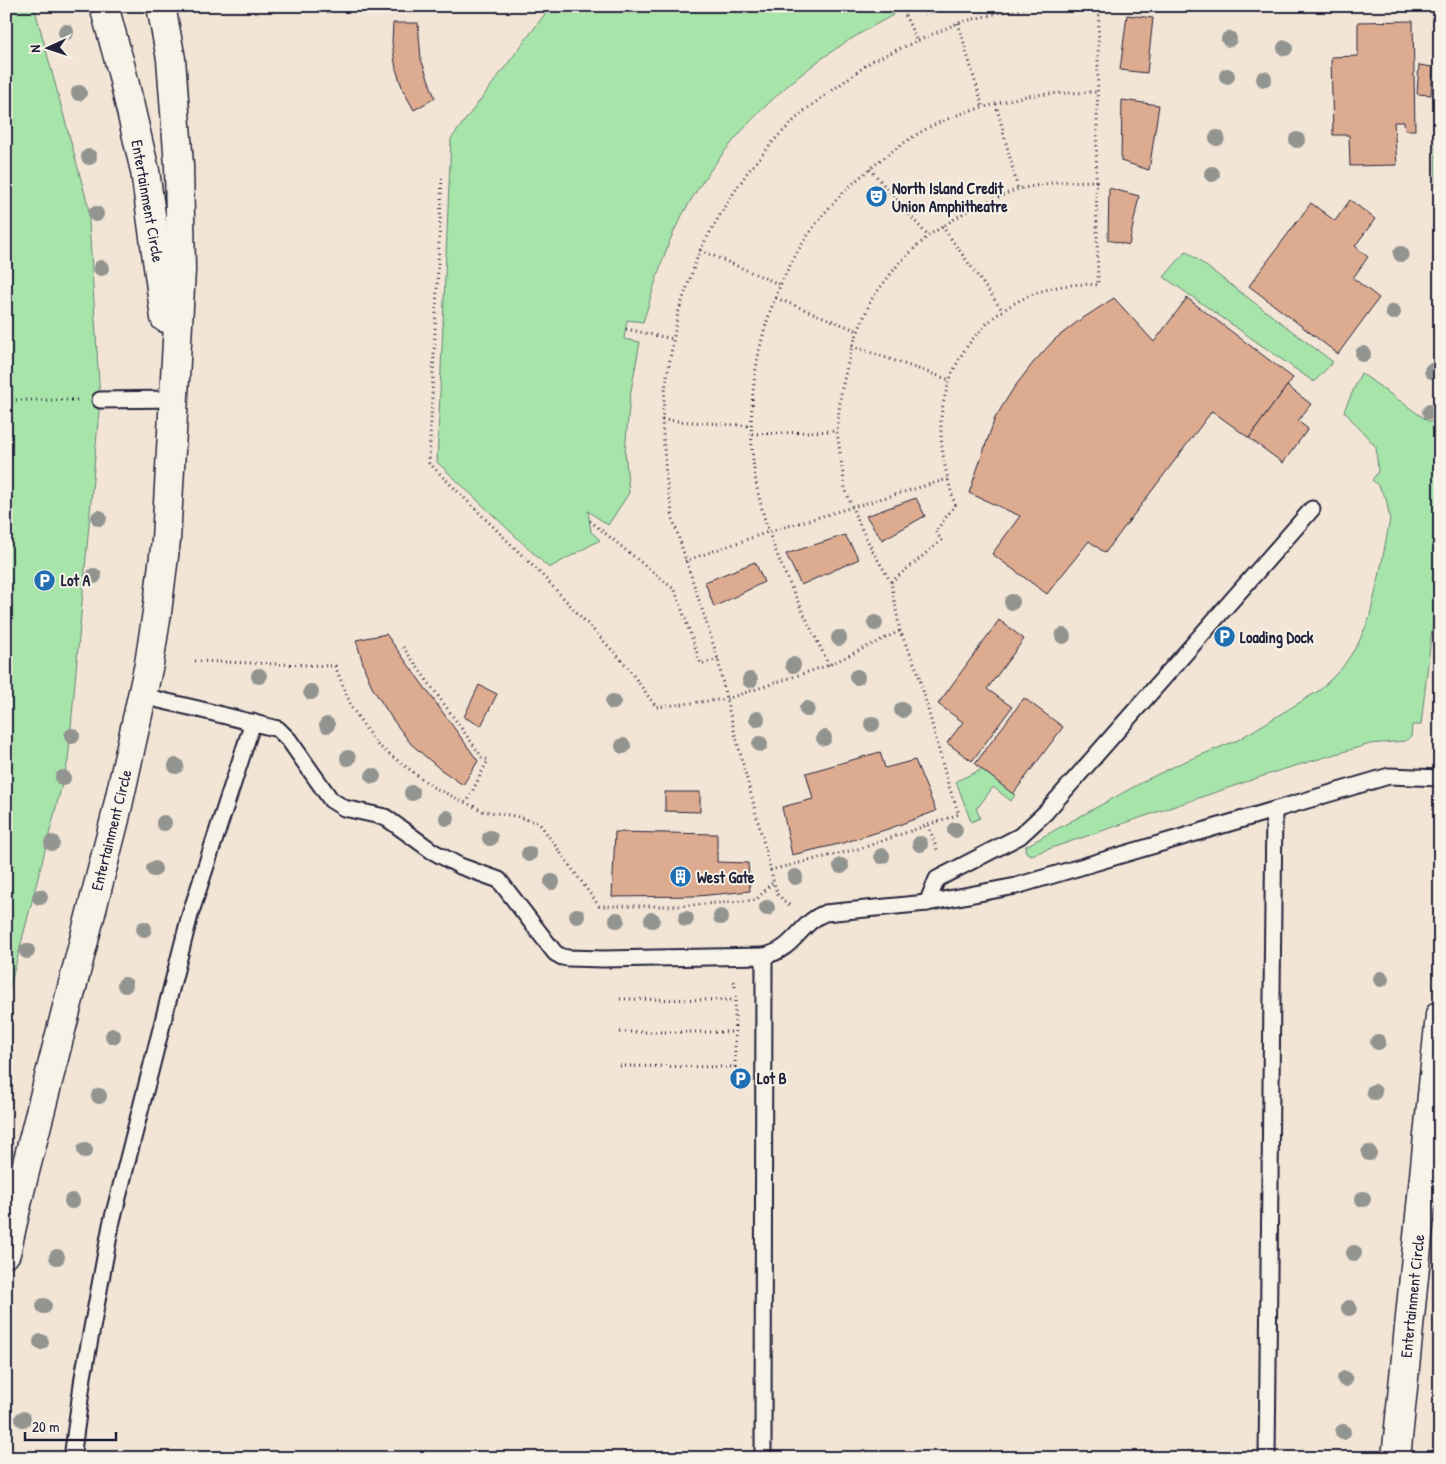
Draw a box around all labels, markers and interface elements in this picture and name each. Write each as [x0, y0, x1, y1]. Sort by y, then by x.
north arrow [22, 22, 72, 72]
text: N [25, 44, 44, 53]
street label: Entertainment Circle [126, 138, 170, 265]
place label: North Island Credit Union Amphitheatre [892, 177, 1008, 218]
theatre icon: North Island Credit Union Amphitheatre [864, 185, 888, 209]
parking icon: Lot A [33, 568, 57, 592]
place label: Lot A [61, 569, 91, 591]
parking icon: Loading Dock [1212, 625, 1236, 649]
place label: Loading Dock [1240, 626, 1314, 649]
street label: Entertainment Circle [85, 767, 137, 893]
building icon: West Gate [669, 865, 693, 889]
place label: West Gate [697, 866, 755, 888]
parking icon: Lot B [729, 1066, 753, 1090]
place label: Lot B [757, 1067, 787, 1089]
street label: Entertainment Circle [1395, 1233, 1429, 1359]
scale bar [25, 1409, 116, 1441]
text: 20 m [32, 1416, 59, 1437]

